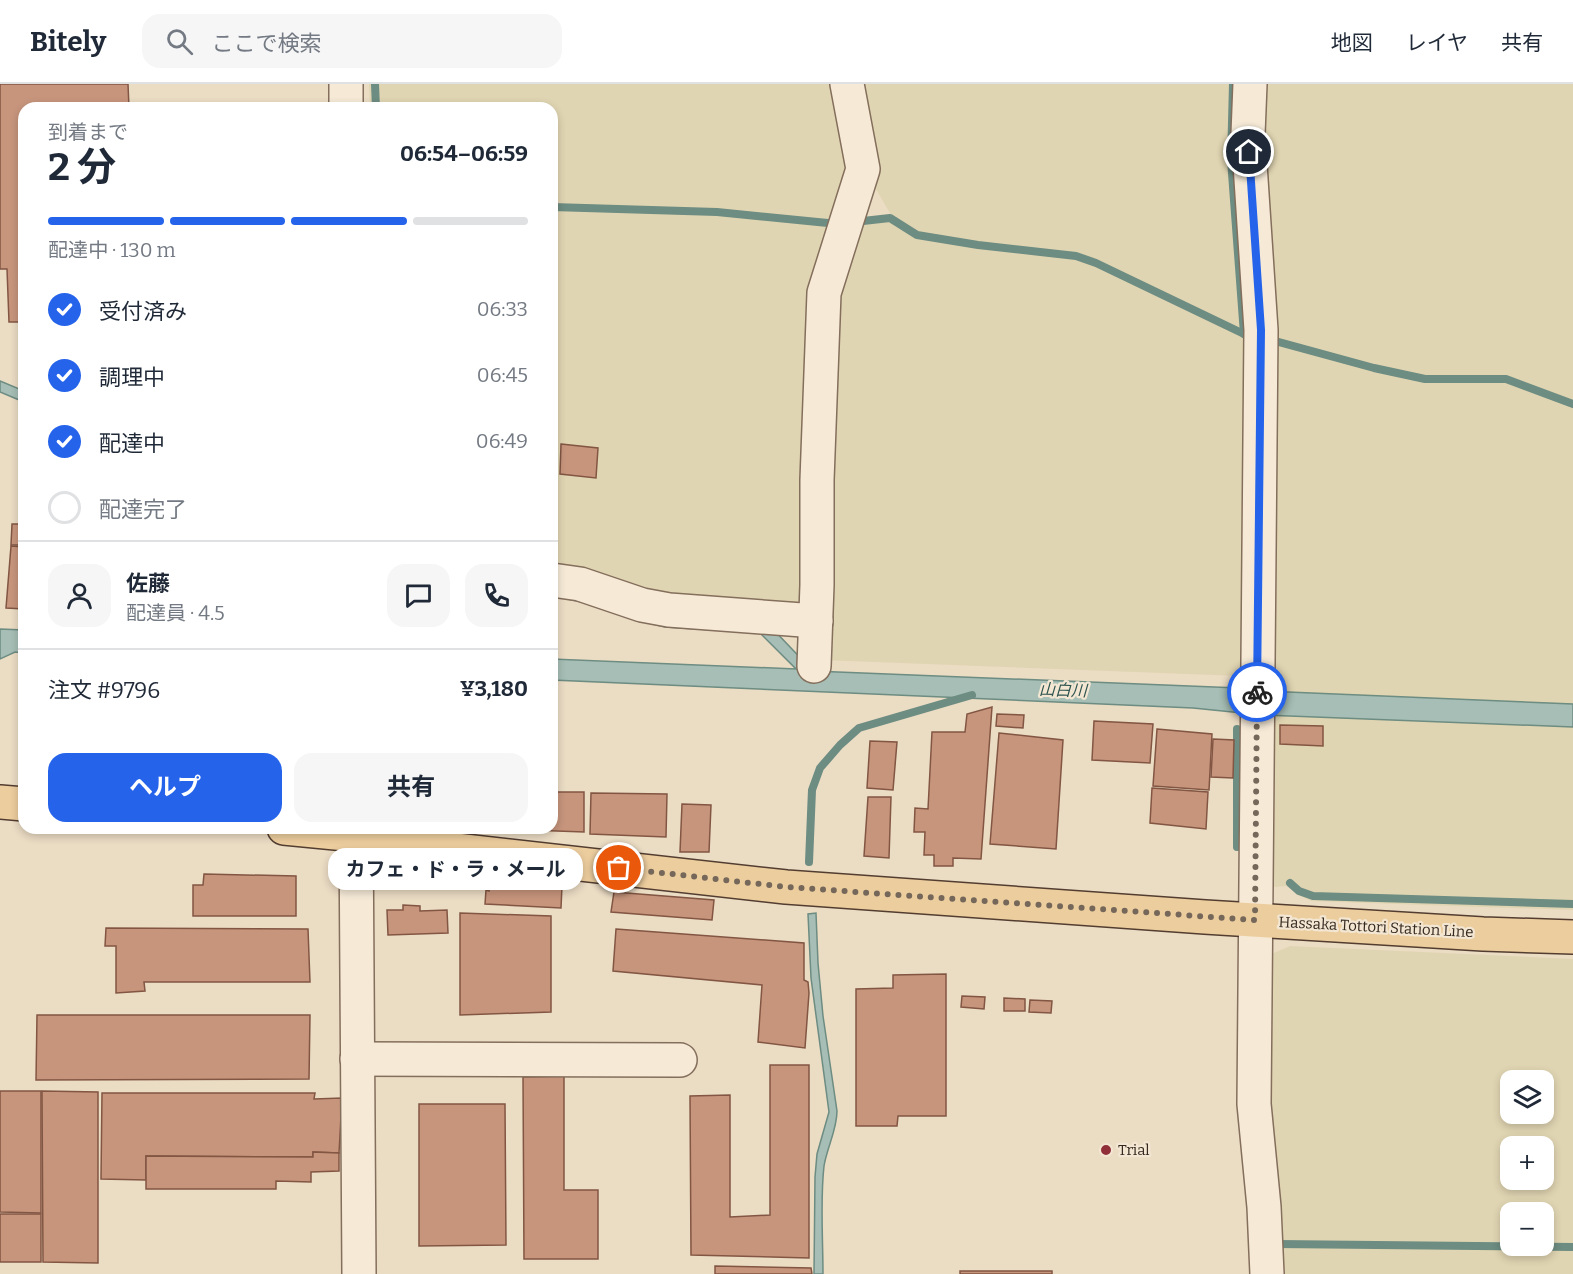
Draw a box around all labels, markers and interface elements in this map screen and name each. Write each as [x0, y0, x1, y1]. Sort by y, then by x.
search box [142, 14, 562, 68]
text: Bitely [30, 25, 106, 58]
icon: search [163, 25, 196, 58]
text: ここで検索 [211, 30, 321, 57]
text: 地図 [1331, 30, 1373, 56]
text: レイヤ [1406, 30, 1468, 56]
text: 共有 [1501, 30, 1543, 56]
text: 到着まで [48, 120, 128, 144]
pin [1223, 126, 1274, 177]
icon: home [1232, 135, 1265, 168]
text: 06:54–06:59 [400, 140, 528, 167]
text: 2 分 [48, 144, 116, 190]
text: 配達中 · 130 m [48, 238, 176, 262]
icon: check [48, 293, 81, 326]
text: 06:33 [477, 297, 528, 321]
text: 受付済み [99, 298, 187, 325]
icon: check [48, 359, 81, 392]
text: 06:45 [477, 363, 528, 387]
text: 調理中 [99, 364, 165, 391]
icon: check [48, 425, 81, 458]
text: 06:49 [476, 429, 528, 453]
text: 配達中 [99, 430, 165, 457]
text: 配達完了 [99, 496, 187, 523]
button: person [48, 564, 111, 627]
button: chat [387, 564, 450, 627]
button: phone [465, 564, 528, 627]
text: 佐藤 [126, 570, 170, 597]
text: 配達員 · 4.5 [126, 601, 225, 625]
courier [1227, 662, 1287, 722]
text: ¥3,180 [460, 675, 528, 702]
icon: bike [1241, 676, 1274, 709]
text: 注文 #9796 [48, 677, 160, 704]
water label: 山白川 [1039, 680, 1089, 700]
button: ヘルプ [48, 753, 282, 822]
button: 共有 [294, 753, 528, 822]
pin [593, 842, 644, 893]
callout: カフェ・ド・ラ・メール [328, 847, 583, 889]
icon: bag [602, 851, 635, 884]
text: カフェ・ド・ラ・メール [346, 857, 566, 881]
street label: Hassaka Tottori Station Line [1278, 913, 1474, 941]
map controls [1500, 1070, 1554, 1256]
button: layers [1500, 1070, 1554, 1124]
button: + [1500, 1136, 1554, 1190]
place label: Trial [1118, 1141, 1150, 1159]
marker: Trial [1099, 1143, 1113, 1157]
button: − [1500, 1202, 1554, 1256]

